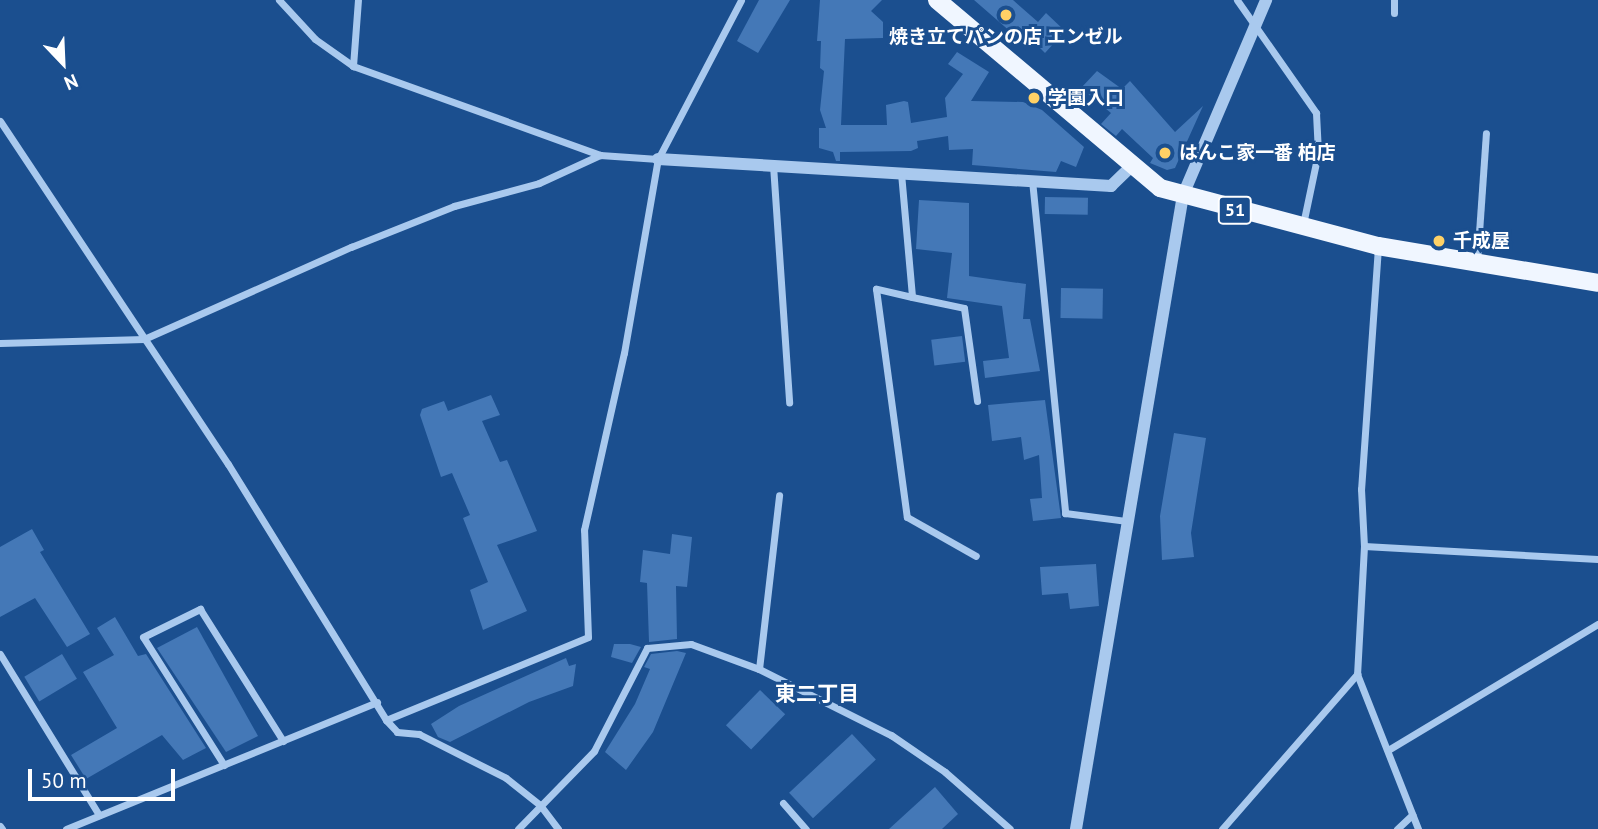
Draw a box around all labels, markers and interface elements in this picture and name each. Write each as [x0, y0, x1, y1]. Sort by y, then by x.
marker: 焼き立てパンの店 エンゼル [998, 7, 1014, 23]
place label: 焼き立てパンの店 エンゼル [890, 26, 1122, 48]
north arrow [28, 28, 98, 98]
text: N [61, 69, 82, 96]
place label: 学園入口 [1048, 87, 1124, 109]
marker: 学園入口 [1026, 90, 1042, 106]
place label: はんこ家一番 柏店 [1179, 142, 1336, 164]
marker: はんこ家一番 柏店 [1157, 145, 1173, 161]
road number: 51 [1218, 196, 1252, 224]
place label: 千成屋 [1453, 230, 1510, 252]
marker: 千成屋 [1431, 233, 1447, 249]
district label: 東二丁目 [775, 681, 859, 707]
scale bar [32, 756, 178, 800]
text: 50 m [41, 767, 87, 794]

